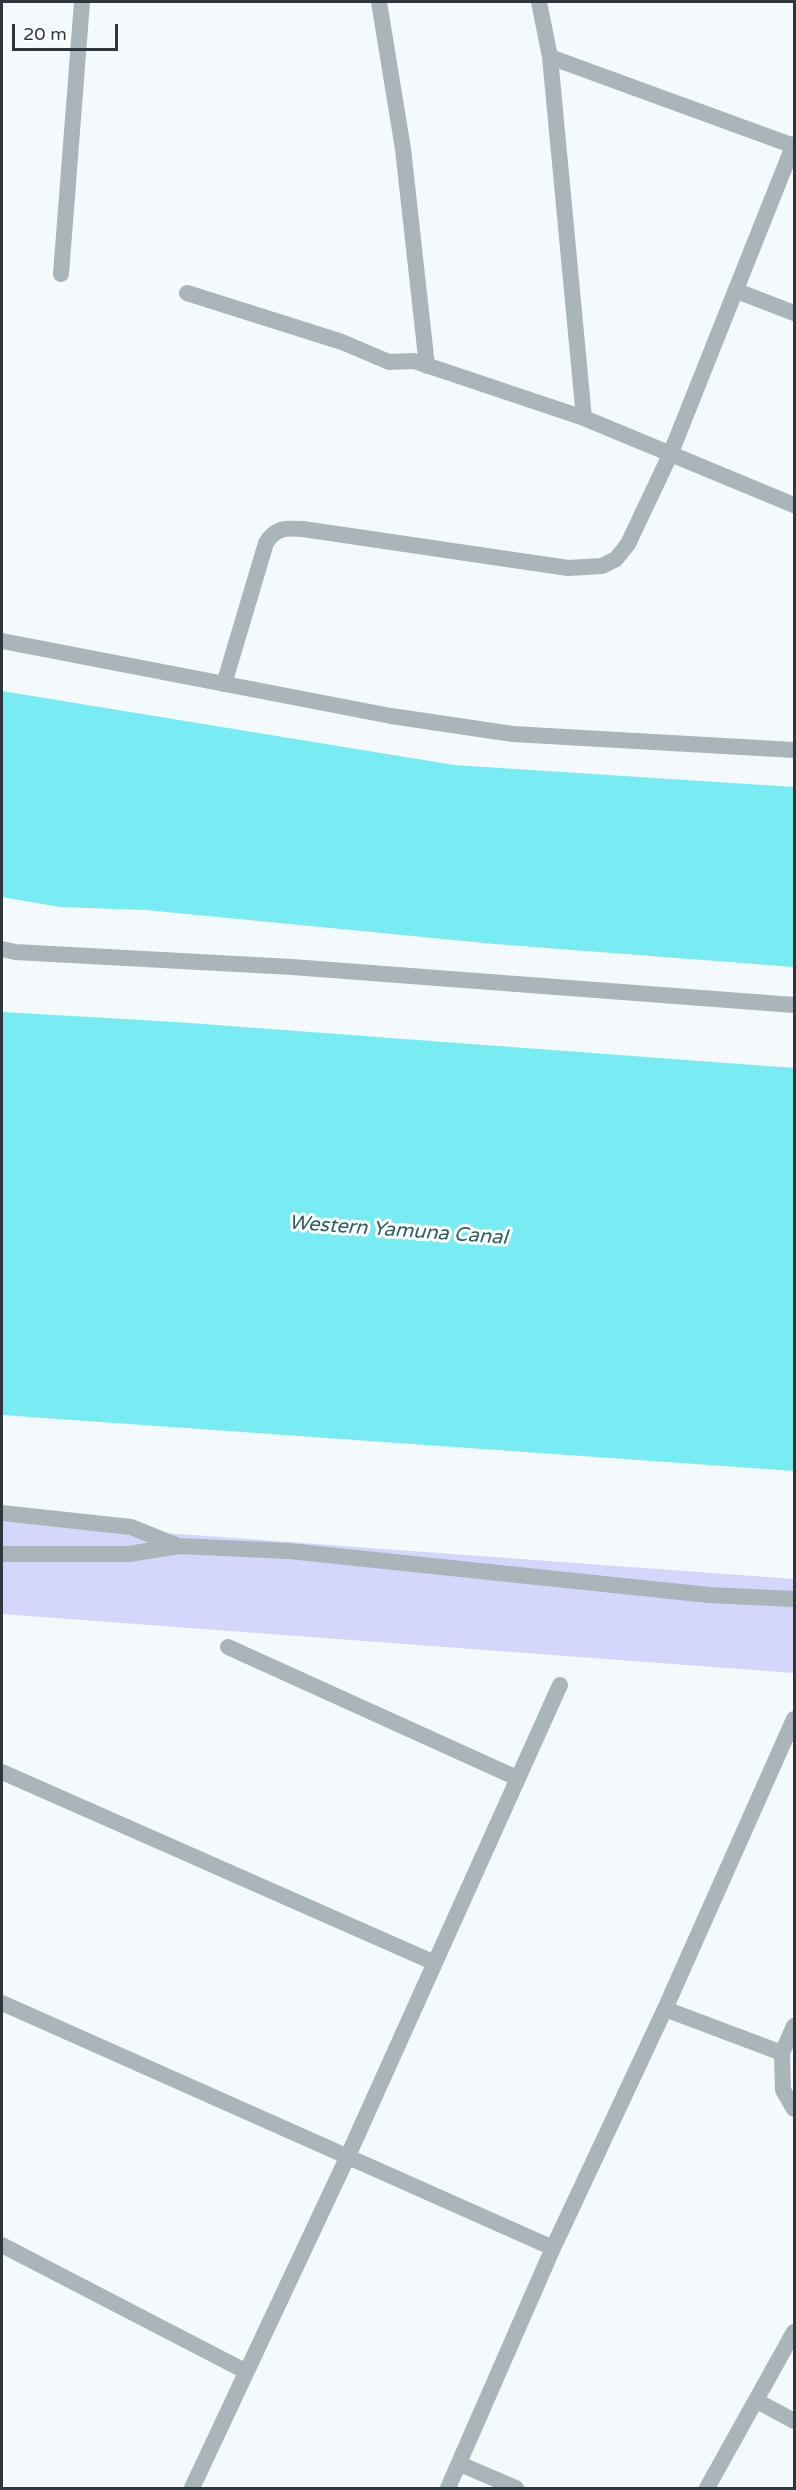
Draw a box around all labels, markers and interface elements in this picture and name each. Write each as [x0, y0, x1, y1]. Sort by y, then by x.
scale bar [15, 12, 122, 50]
text: 20 m [23, 23, 67, 45]
water label: Western Yamuna Canal [288, 1211, 508, 1251]

